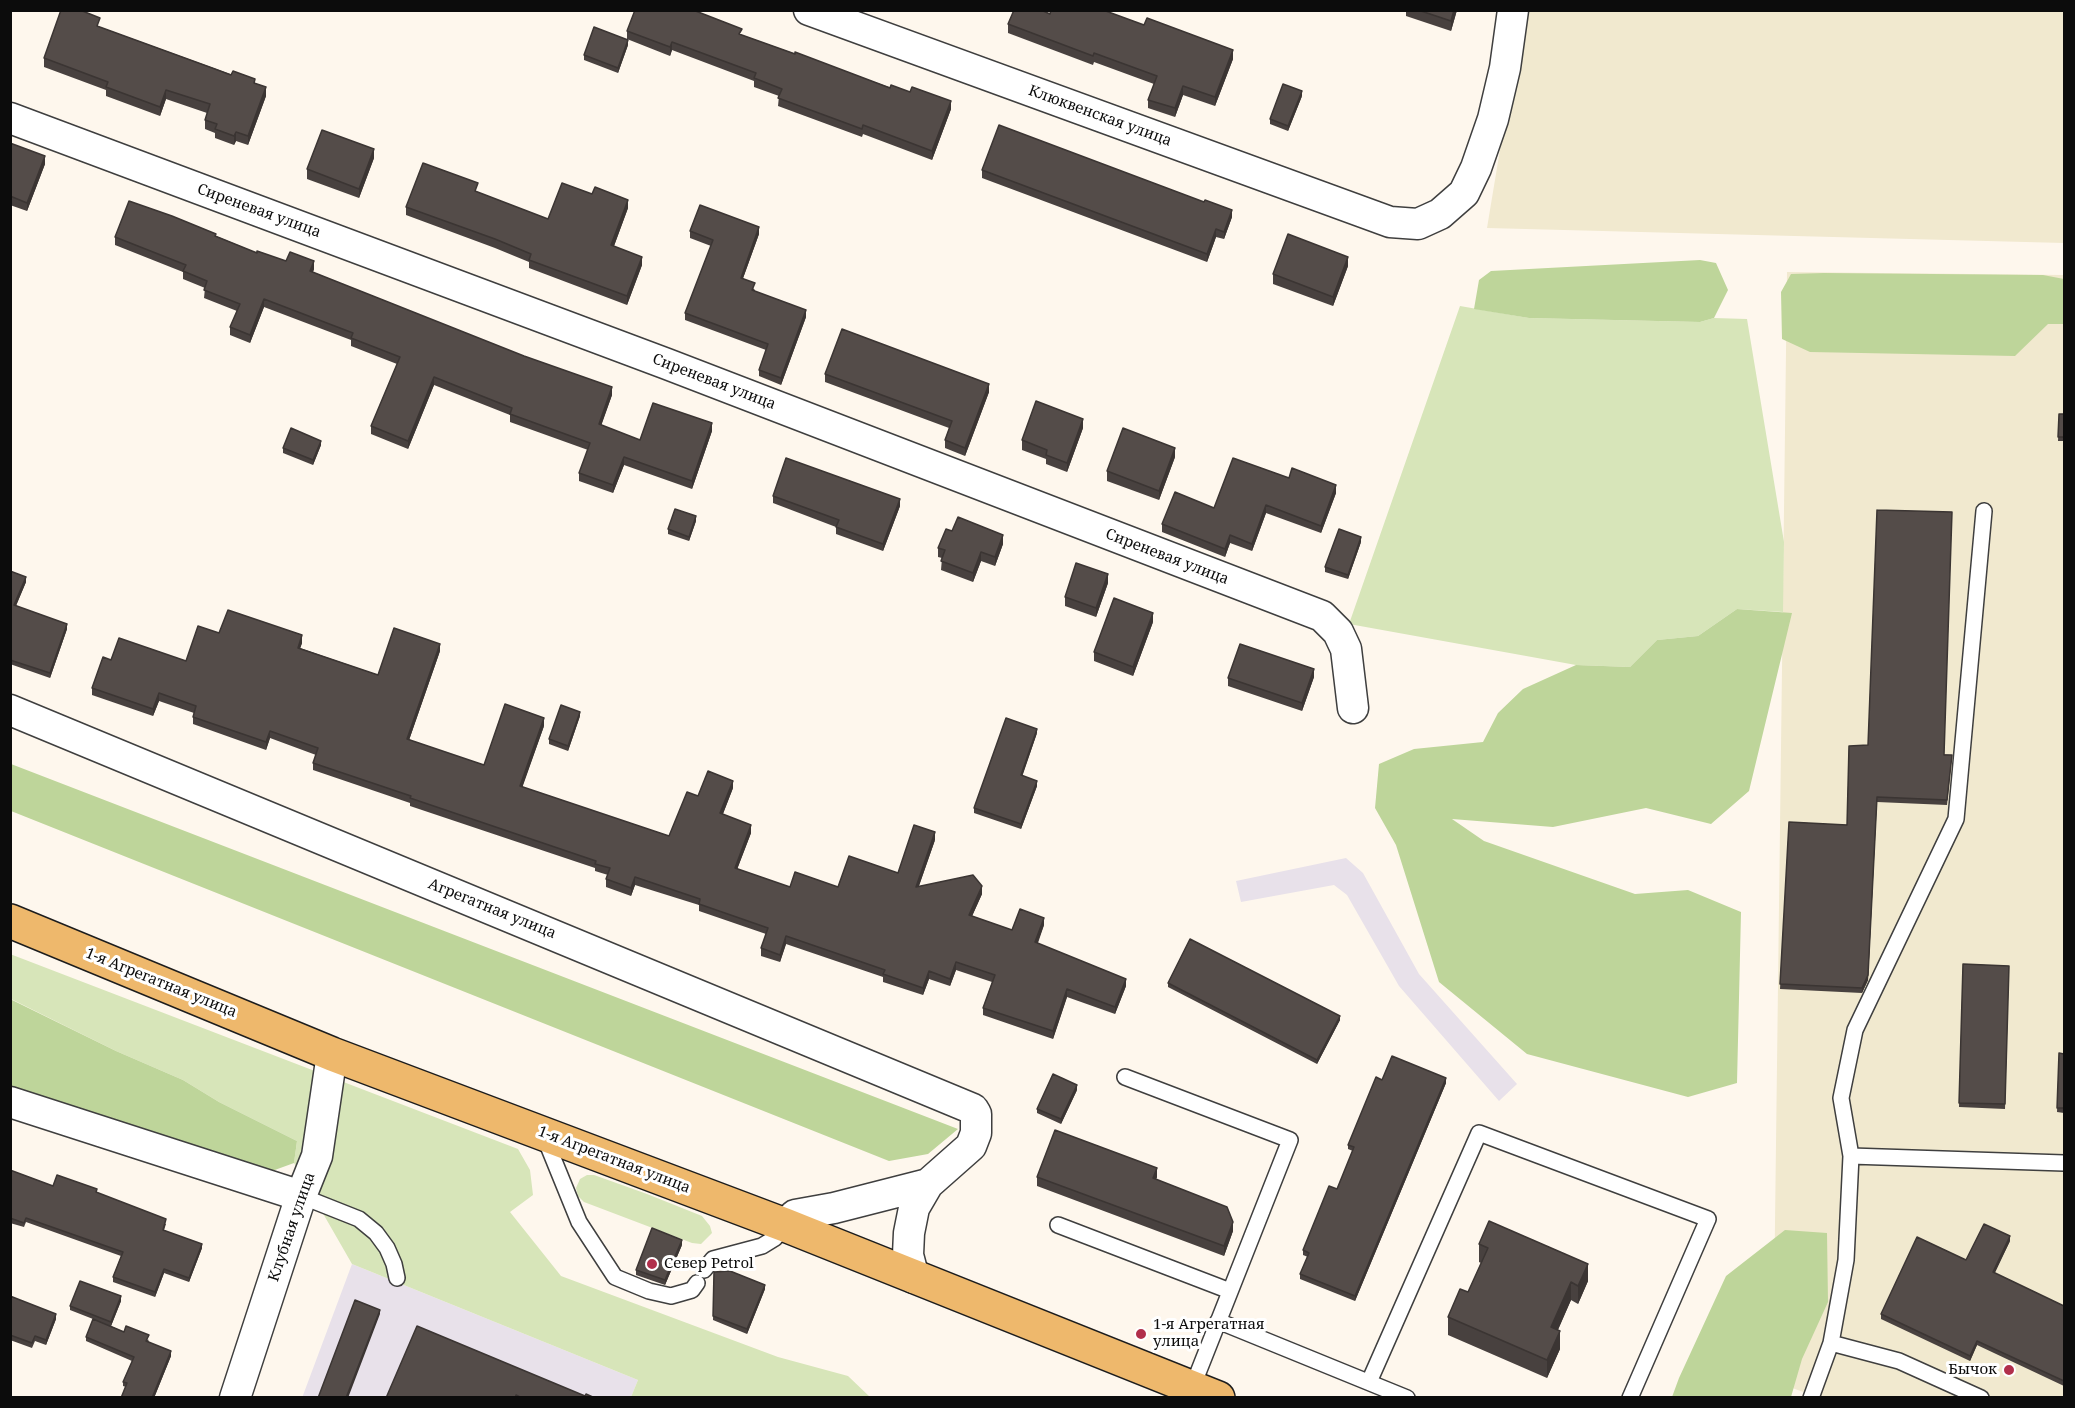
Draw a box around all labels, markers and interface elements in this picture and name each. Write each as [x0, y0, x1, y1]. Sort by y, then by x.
street label: Клюквенская улица [1026, 82, 1174, 150]
street label: Сиреневая улица [195, 180, 323, 242]
street label: Сиреневая улица [650, 350, 778, 414]
street label: Сиреневая улица [1103, 525, 1231, 589]
street label: Агрегатная улица [425, 875, 559, 943]
street label: 1-я Агрегатная улица [83, 944, 239, 1022]
street label: 1-я Агрегатная улица [535, 1123, 693, 1197]
street label: Клубная улица [265, 1170, 319, 1284]
place label: Север Petrol [664, 1255, 754, 1273]
marker: Север Petrol [645, 1257, 659, 1271]
place label: 1-я Агрегатная улица [1153, 1316, 1265, 1351]
marker: 1-я Агрегатная улица [1134, 1327, 1148, 1341]
place label: Бычок [1948, 1361, 1997, 1379]
marker: Бычок [2002, 1363, 2016, 1377]

